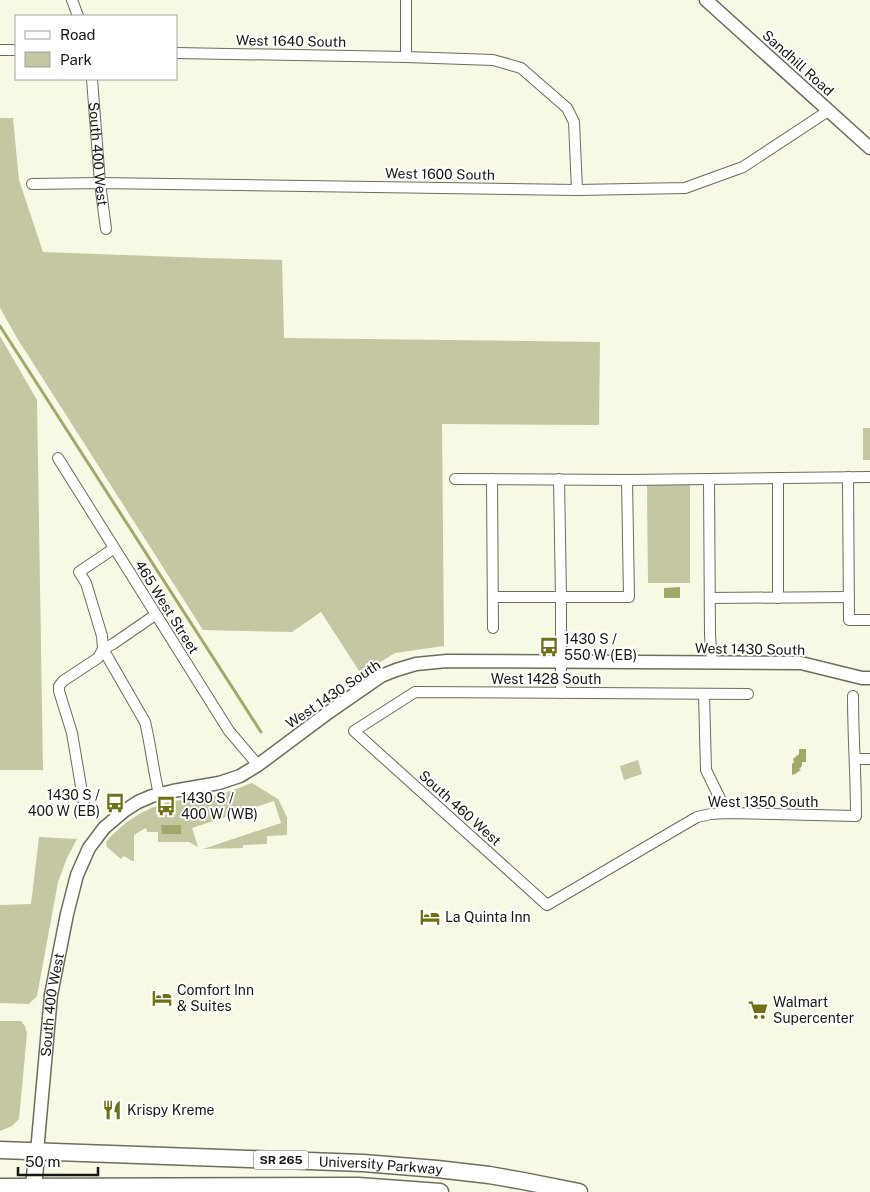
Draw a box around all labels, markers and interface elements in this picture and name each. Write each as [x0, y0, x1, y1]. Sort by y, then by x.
legend [15, 15, 178, 80]
text: Road [60, 26, 96, 43]
street label: Sandhill Road [759, 27, 837, 99]
street label: West 1640 South [236, 32, 346, 50]
text: Park [60, 51, 92, 68]
street label: South 400 West [86, 101, 111, 207]
street label: West 1600 South [385, 165, 495, 183]
street label: 465 West Street [132, 557, 202, 657]
place label: 1430 S / 550 W (EB) [564, 631, 637, 663]
bus stop icon: 1430 S / 550 W (EB) [538, 636, 560, 658]
street label: West 1430 South [695, 640, 805, 658]
street label: West 1430 South [283, 656, 383, 732]
street label: West 1428 South [491, 671, 601, 687]
street label: South 460 West [416, 767, 504, 849]
place label: 1430 S / 400 W (EB) [28, 787, 100, 819]
place label: 1430 S / 400 W (WB) [181, 790, 258, 822]
bus stop icon: 1430 S / 400 W (EB) [104, 792, 126, 814]
street label: West 1350 South [708, 794, 818, 810]
bus stop icon: 1430 S / 400 W (WB) [155, 795, 177, 817]
hotel icon: La Quinta Inn [419, 906, 441, 928]
place label: La Quinta Inn [445, 909, 531, 925]
street label: South 400 West [38, 952, 67, 1057]
place label: Comfort Inn & Suites [177, 982, 254, 1014]
hotel icon: Comfort Inn & Suites [151, 987, 173, 1009]
place label: Walmart Supercenter [773, 994, 854, 1026]
supermarket icon: Walmart Supercenter [747, 999, 769, 1021]
restaurant icon: Krispy Kreme [101, 1099, 123, 1121]
place label: Krispy Kreme [127, 1102, 215, 1118]
scale bar [18, 1144, 98, 1176]
road number: SR 265 [254, 1150, 308, 1170]
text: 50 m [25, 1153, 60, 1170]
street label: University Parkway [318, 1153, 444, 1178]

